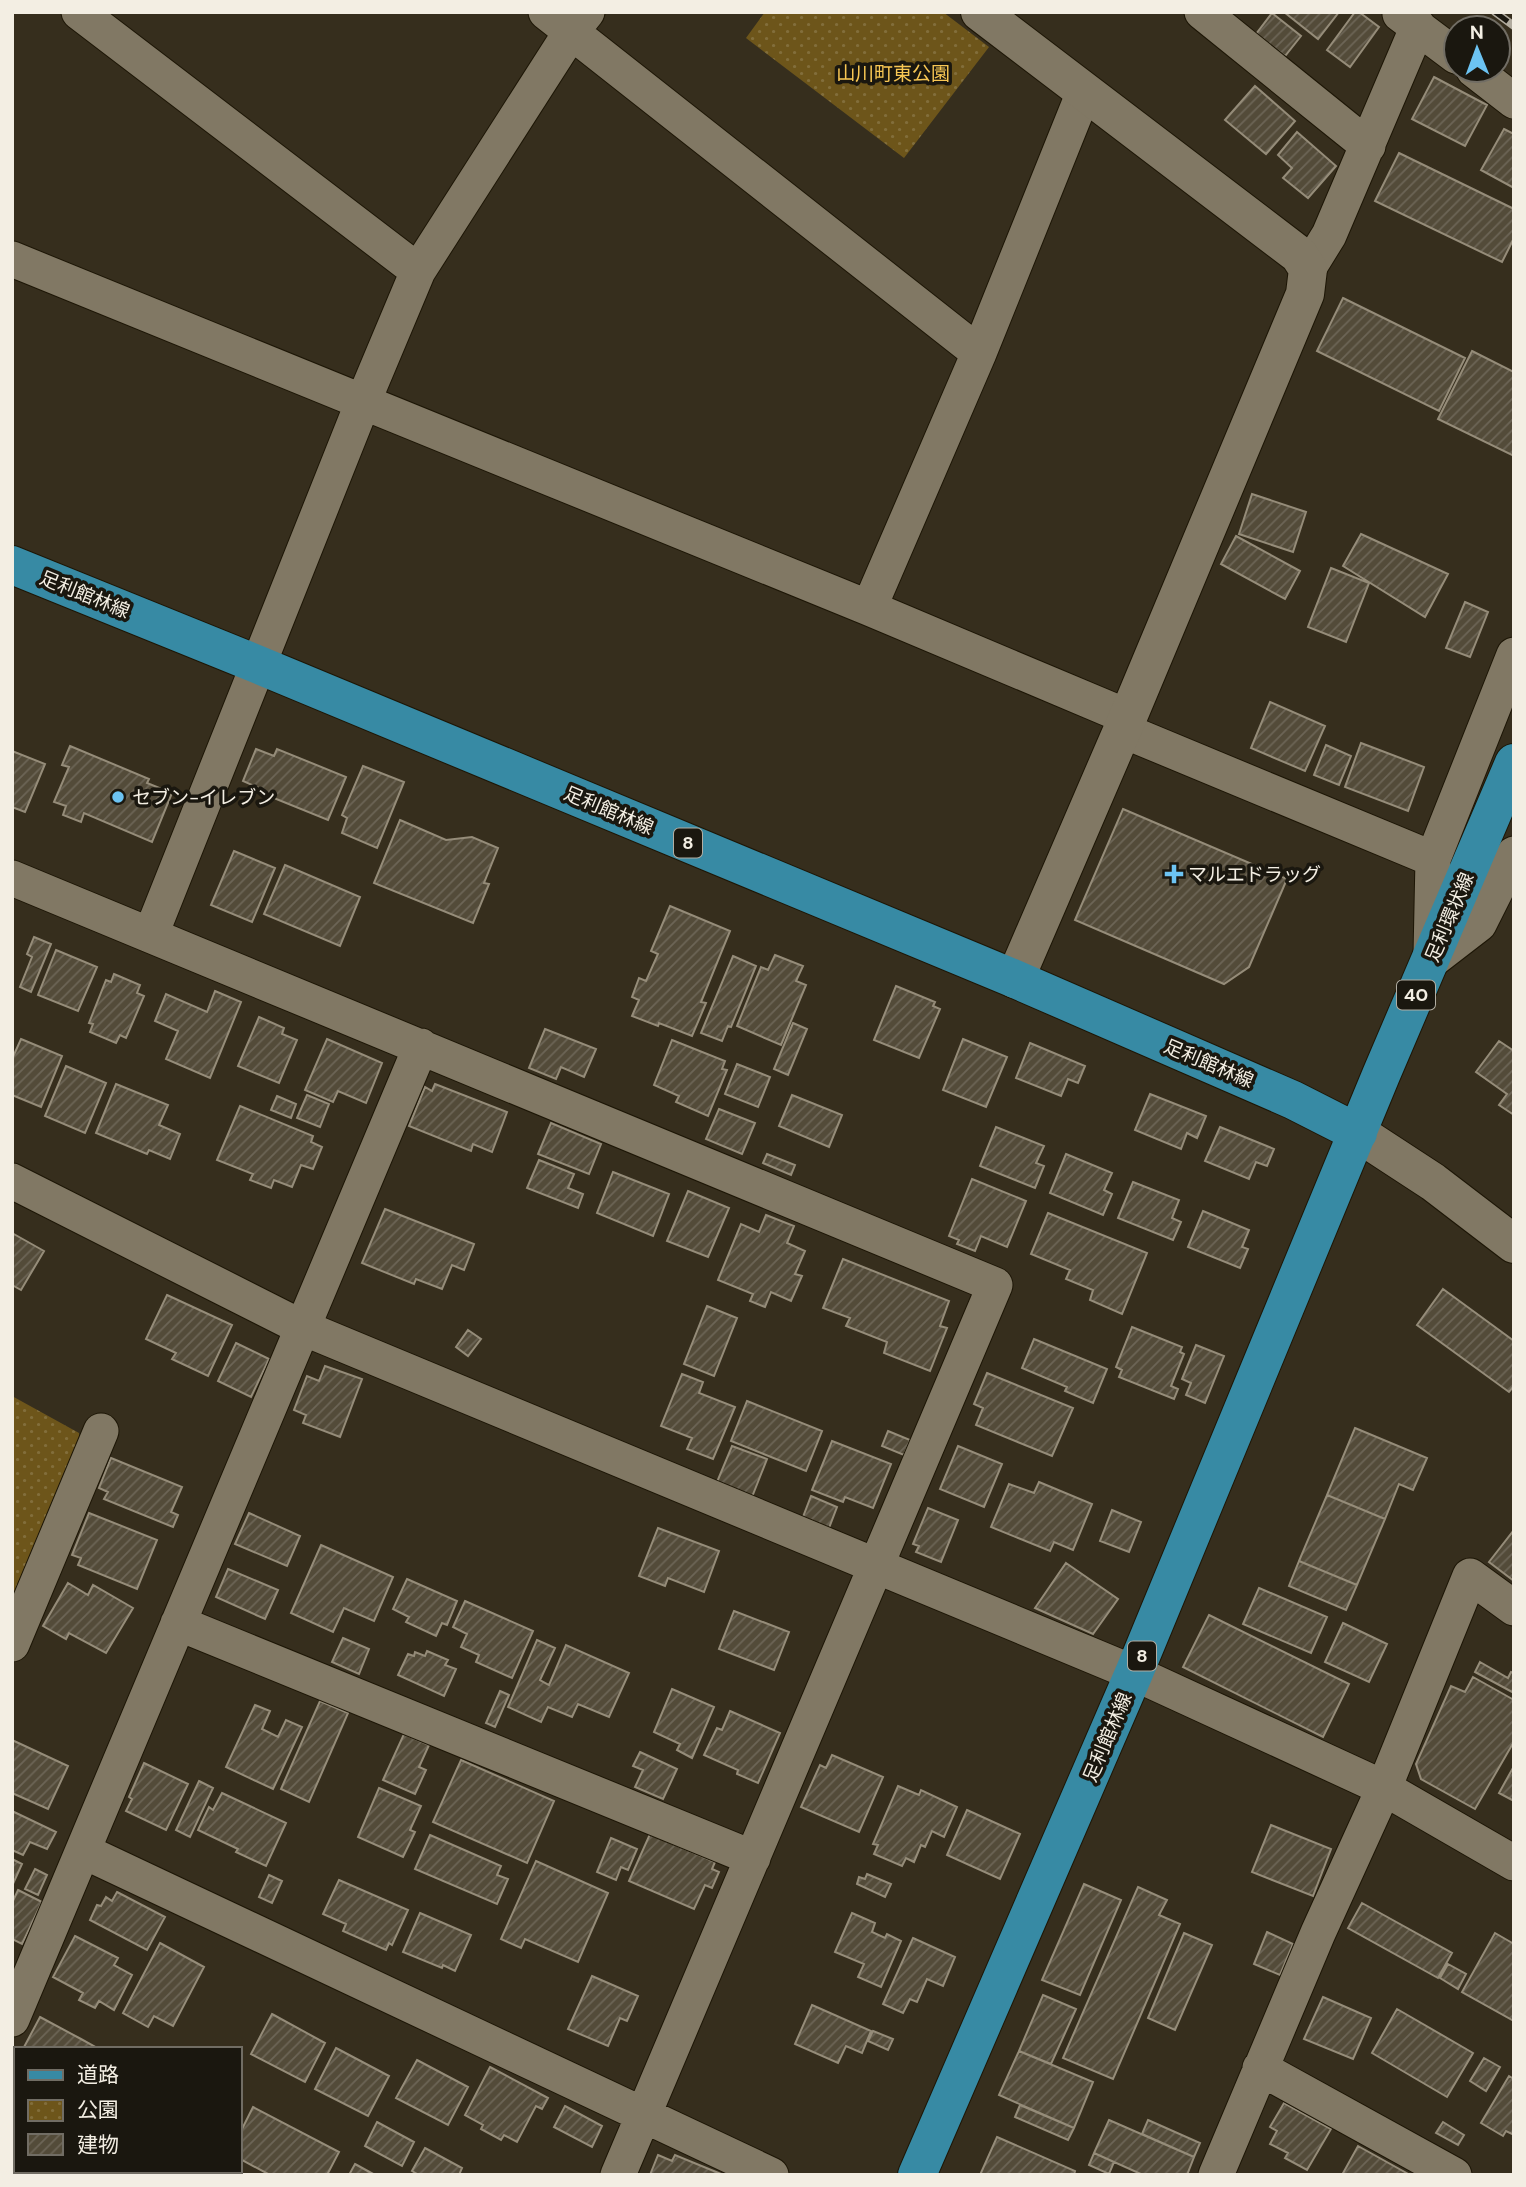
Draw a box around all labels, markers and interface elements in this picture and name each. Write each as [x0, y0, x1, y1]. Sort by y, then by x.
north arrow [1442, 14, 1512, 84]
text: N [1470, 20, 1484, 45]
park label: 山川町東公園 [836, 61, 950, 86]
street label: 足利館林線 [36, 565, 134, 624]
street label: 足利館林線 [560, 780, 657, 841]
place label: セブン-イレブン [132, 785, 275, 810]
marker: セブン-イレブン [110, 789, 126, 805]
road number: 8 [674, 828, 702, 858]
place label: マルエドラッグ [1188, 862, 1321, 887]
marker: マルエドラッグ [1166, 866, 1182, 882]
street label: 足利環状線 [1419, 869, 1480, 966]
road number: 40 [1397, 980, 1435, 1010]
street label: 足利館林線 [1160, 1033, 1257, 1094]
road number: 8 [1128, 1642, 1156, 1671]
street label: 足利館林線 [1077, 1689, 1138, 1786]
legend [14, 2047, 242, 2173]
text: 道路 [77, 2061, 119, 2089]
text: 公園 [77, 2096, 119, 2124]
text: 建物 [77, 2131, 119, 2159]

